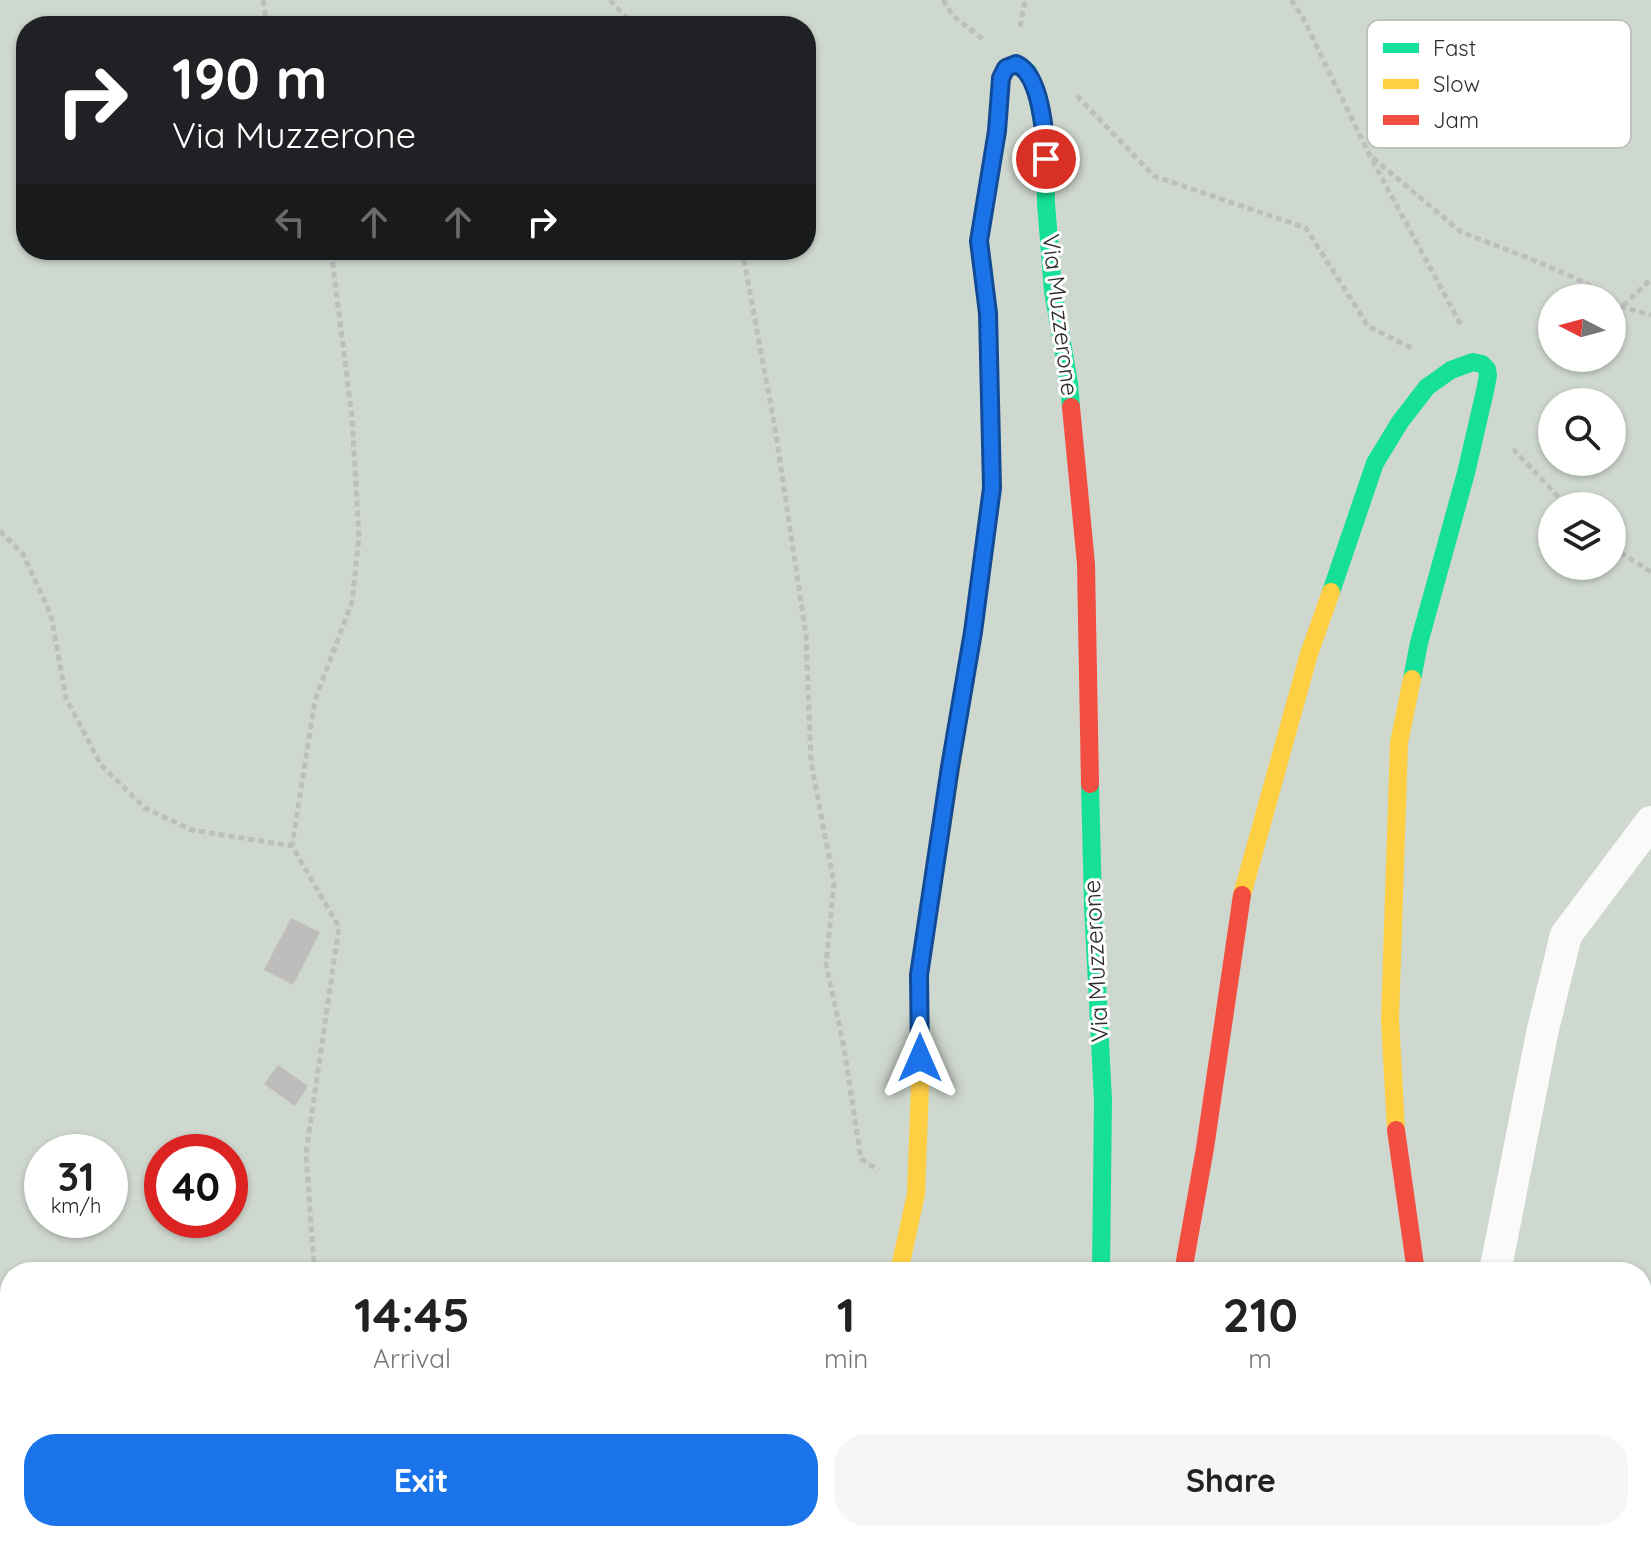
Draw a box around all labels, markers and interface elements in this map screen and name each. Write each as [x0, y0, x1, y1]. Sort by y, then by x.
legend [1367, 20, 1631, 148]
text: Fast [1433, 34, 1476, 62]
text: 190 m [172, 43, 327, 113]
icon: right [40, 48, 144, 152]
text: Slow [1433, 70, 1480, 98]
text: Jam [1433, 106, 1479, 134]
text: Via Muzzerone [172, 112, 416, 157]
pin [1012, 125, 1080, 193]
icon: arrive [1024, 137, 1068, 181]
icon: left [268, 200, 312, 244]
icon: ahead [352, 200, 396, 244]
icon: ahead [436, 200, 480, 244]
icon: right [520, 200, 564, 244]
street label: Via Muzzerone [1036, 232, 1086, 397]
north arrow [1538, 284, 1626, 372]
map controls [1538, 284, 1626, 580]
button: search [1538, 388, 1626, 476]
button: layers [1538, 492, 1626, 580]
street label: Via Muzzerone [1076, 879, 1114, 1043]
position arrow [878, 1016, 962, 1100]
speed limit sign: 40 [144, 1134, 248, 1238]
text: 31 [57, 1151, 95, 1201]
text: km/h [51, 1193, 101, 1218]
text: 14:45 [354, 1284, 470, 1344]
text: 1 [837, 1284, 856, 1344]
text: 210 [1222, 1284, 1298, 1344]
text: Arrival [373, 1342, 451, 1375]
text: min [824, 1342, 868, 1375]
text: m [1248, 1342, 1272, 1375]
button: Exit [24, 1434, 818, 1526]
button: Share [834, 1434, 1628, 1526]

